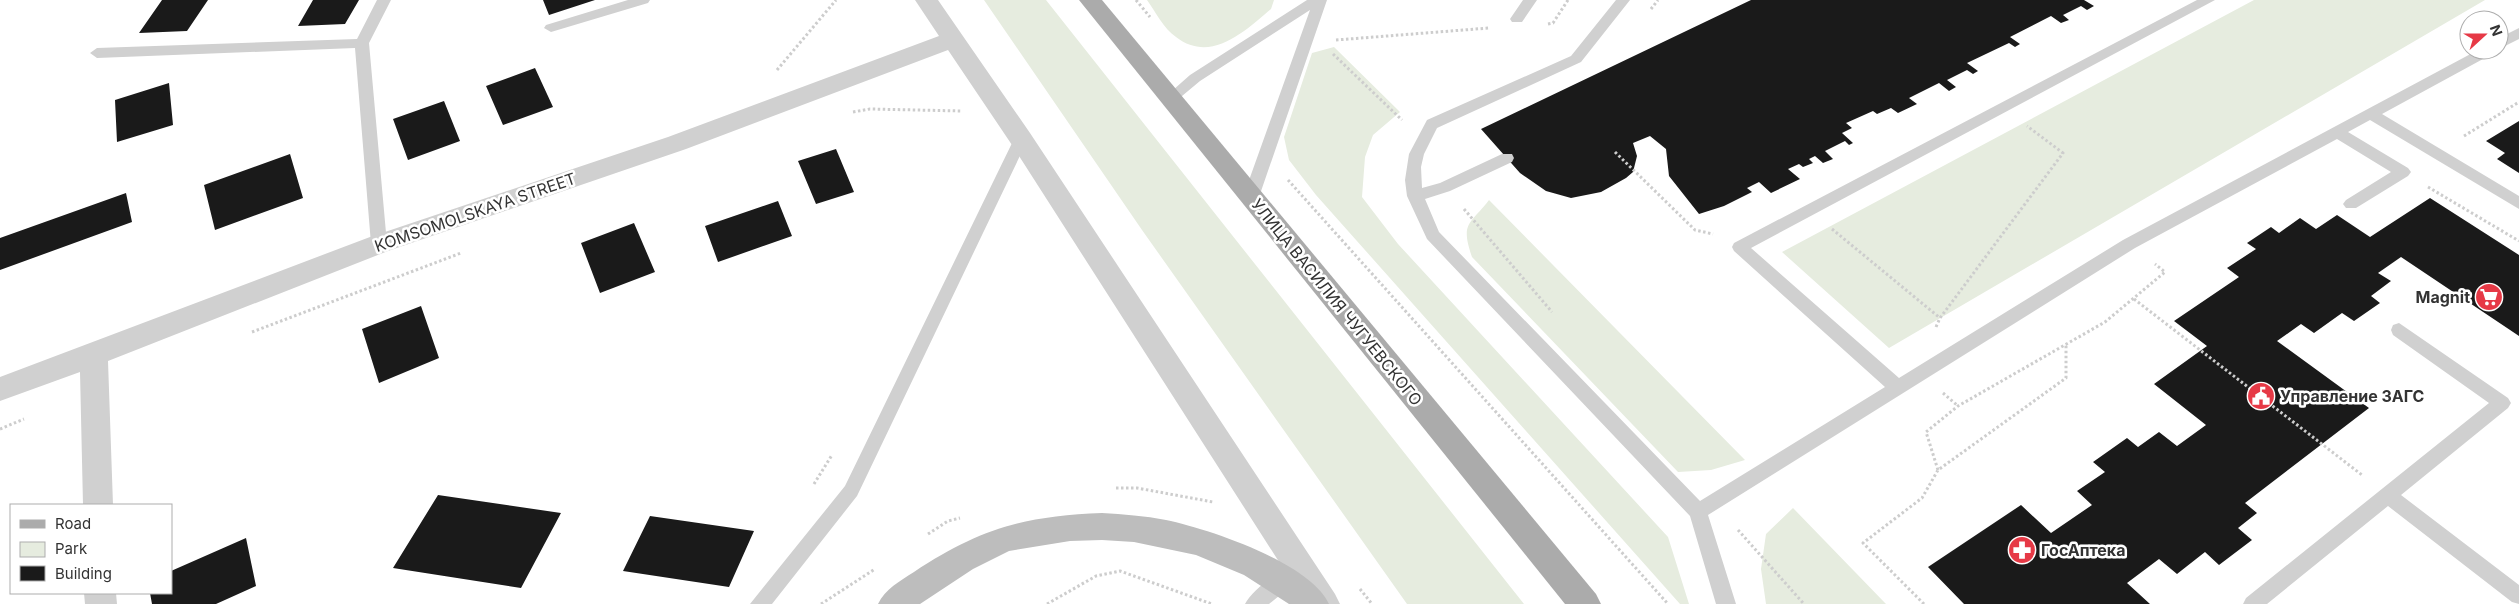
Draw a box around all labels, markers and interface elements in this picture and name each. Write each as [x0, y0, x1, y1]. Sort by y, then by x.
north arrow [2459, 10, 2509, 60]
text: N [2487, 22, 2506, 38]
street label: KOMSOMOLSKAYA STREET [372, 168, 578, 256]
street label: УЛИЦА ВАСИЛИЯ ЧУГУЕВСКОГО [1247, 194, 1427, 410]
supermarket icon: Magnit [2474, 282, 2504, 312]
place label: Magnit [2416, 287, 2470, 307]
public building icon: Управление ЗАГС [2246, 381, 2276, 411]
place label: Управление ЗАГС [2280, 386, 2425, 406]
legend [10, 504, 172, 594]
text: Road [55, 514, 91, 533]
pharmacy icon: ГосАптека [2007, 535, 2037, 565]
text: Park [55, 539, 88, 558]
place label: ГосАптека [2041, 540, 2125, 560]
text: Building [55, 564, 112, 583]

